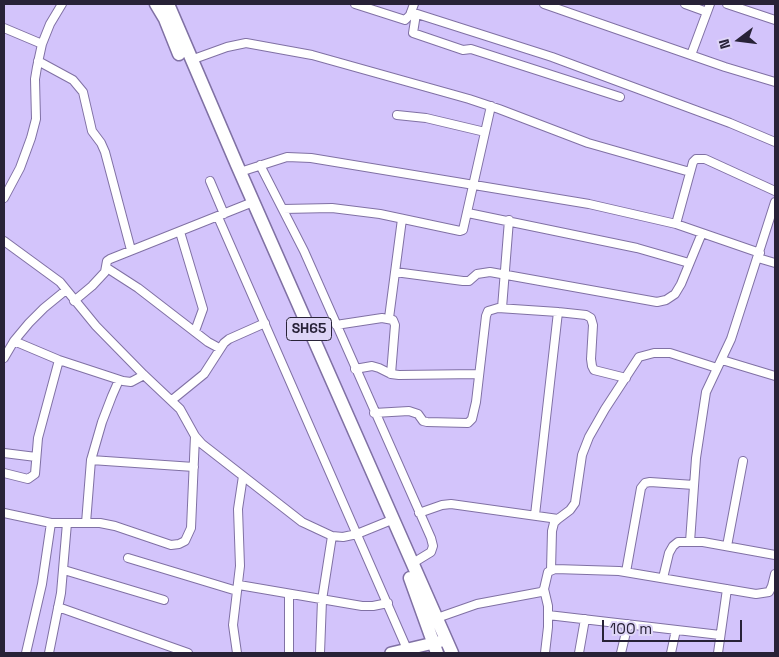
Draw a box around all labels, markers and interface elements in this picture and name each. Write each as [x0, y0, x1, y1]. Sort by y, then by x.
north arrow [714, 15, 764, 65]
text: N [715, 37, 734, 51]
road number: SH65 [286, 318, 332, 340]
scale bar [604, 610, 744, 642]
text: 100 m [610, 619, 652, 638]

